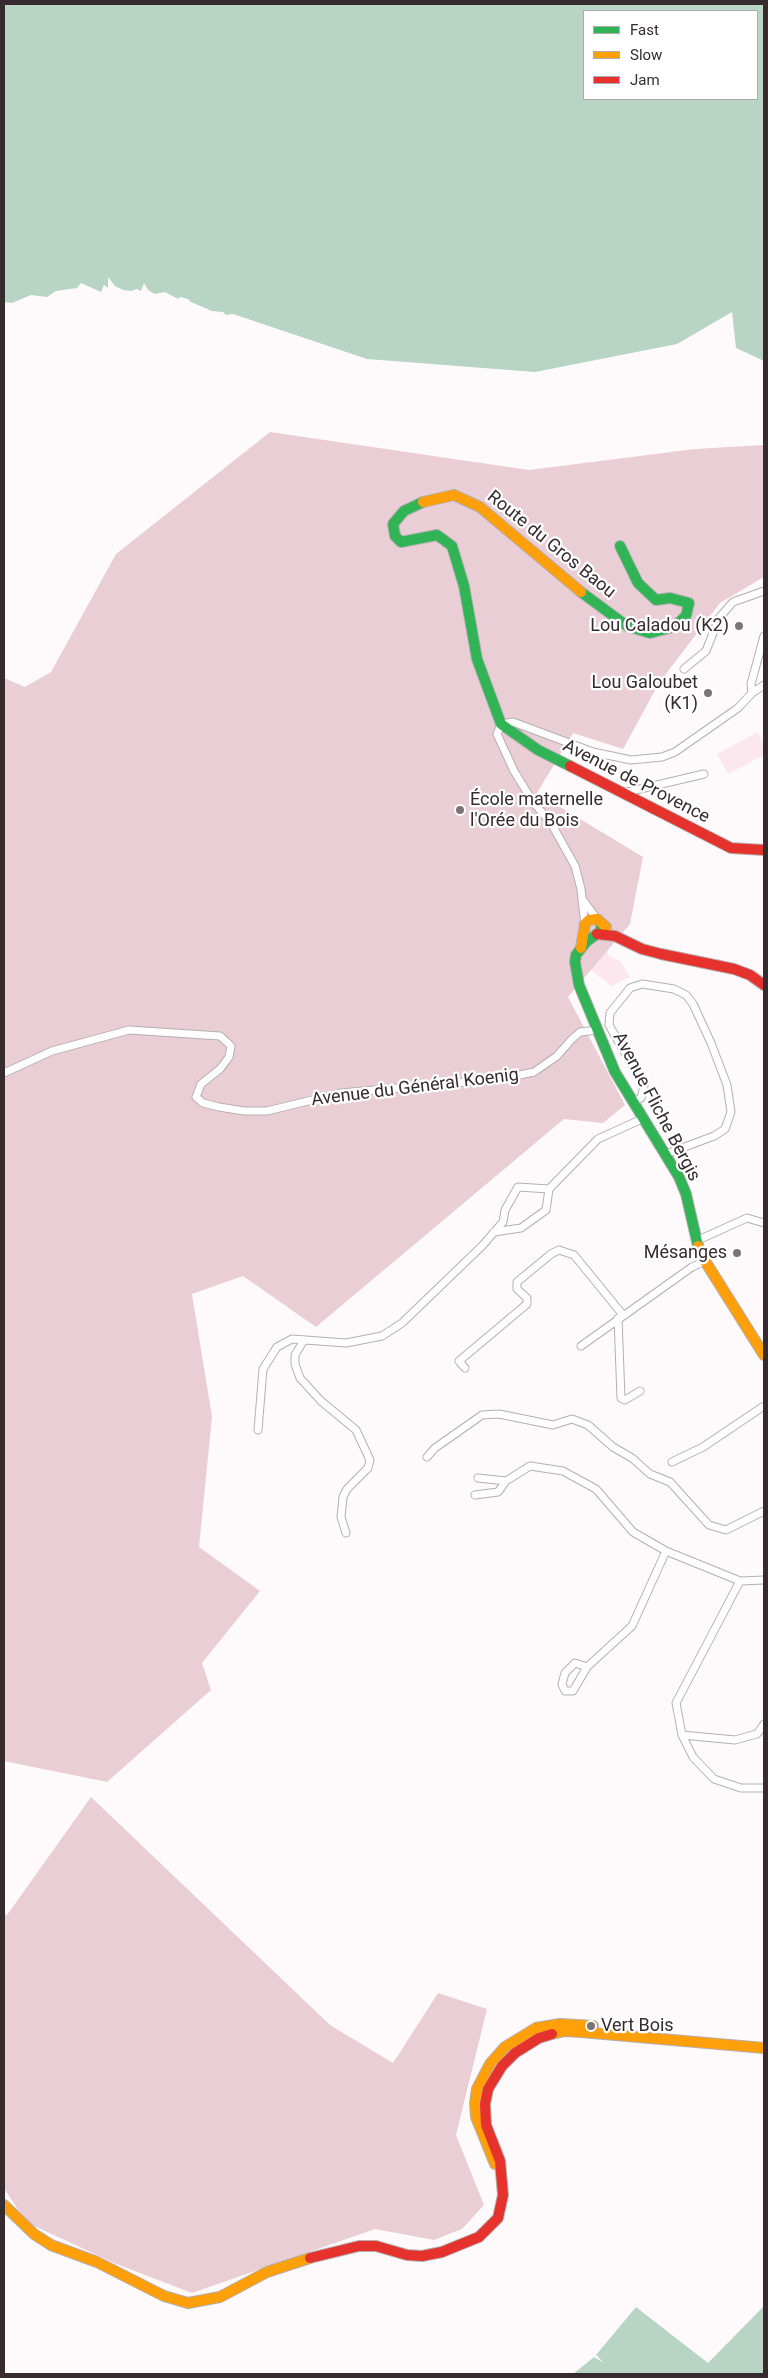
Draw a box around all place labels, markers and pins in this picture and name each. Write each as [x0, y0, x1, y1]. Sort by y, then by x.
place label: Lou Caladou (K2) [590, 615, 729, 637]
marker: Lou Caladou (K2) [733, 620, 745, 632]
place label: Lou Galoubet (K1) [591, 672, 698, 714]
marker: Lou Galoubet (K1) [702, 687, 714, 699]
place label: École maternelle l'Orée du Bois [470, 789, 603, 832]
marker: École maternelle l'Orée du Bois [454, 804, 466, 816]
place label: Mésanges [644, 1242, 727, 1264]
marker: Mésanges [731, 1247, 743, 1259]
place label: Vert Bois [601, 2015, 674, 2037]
marker: Vert Bois [585, 2020, 597, 2032]

